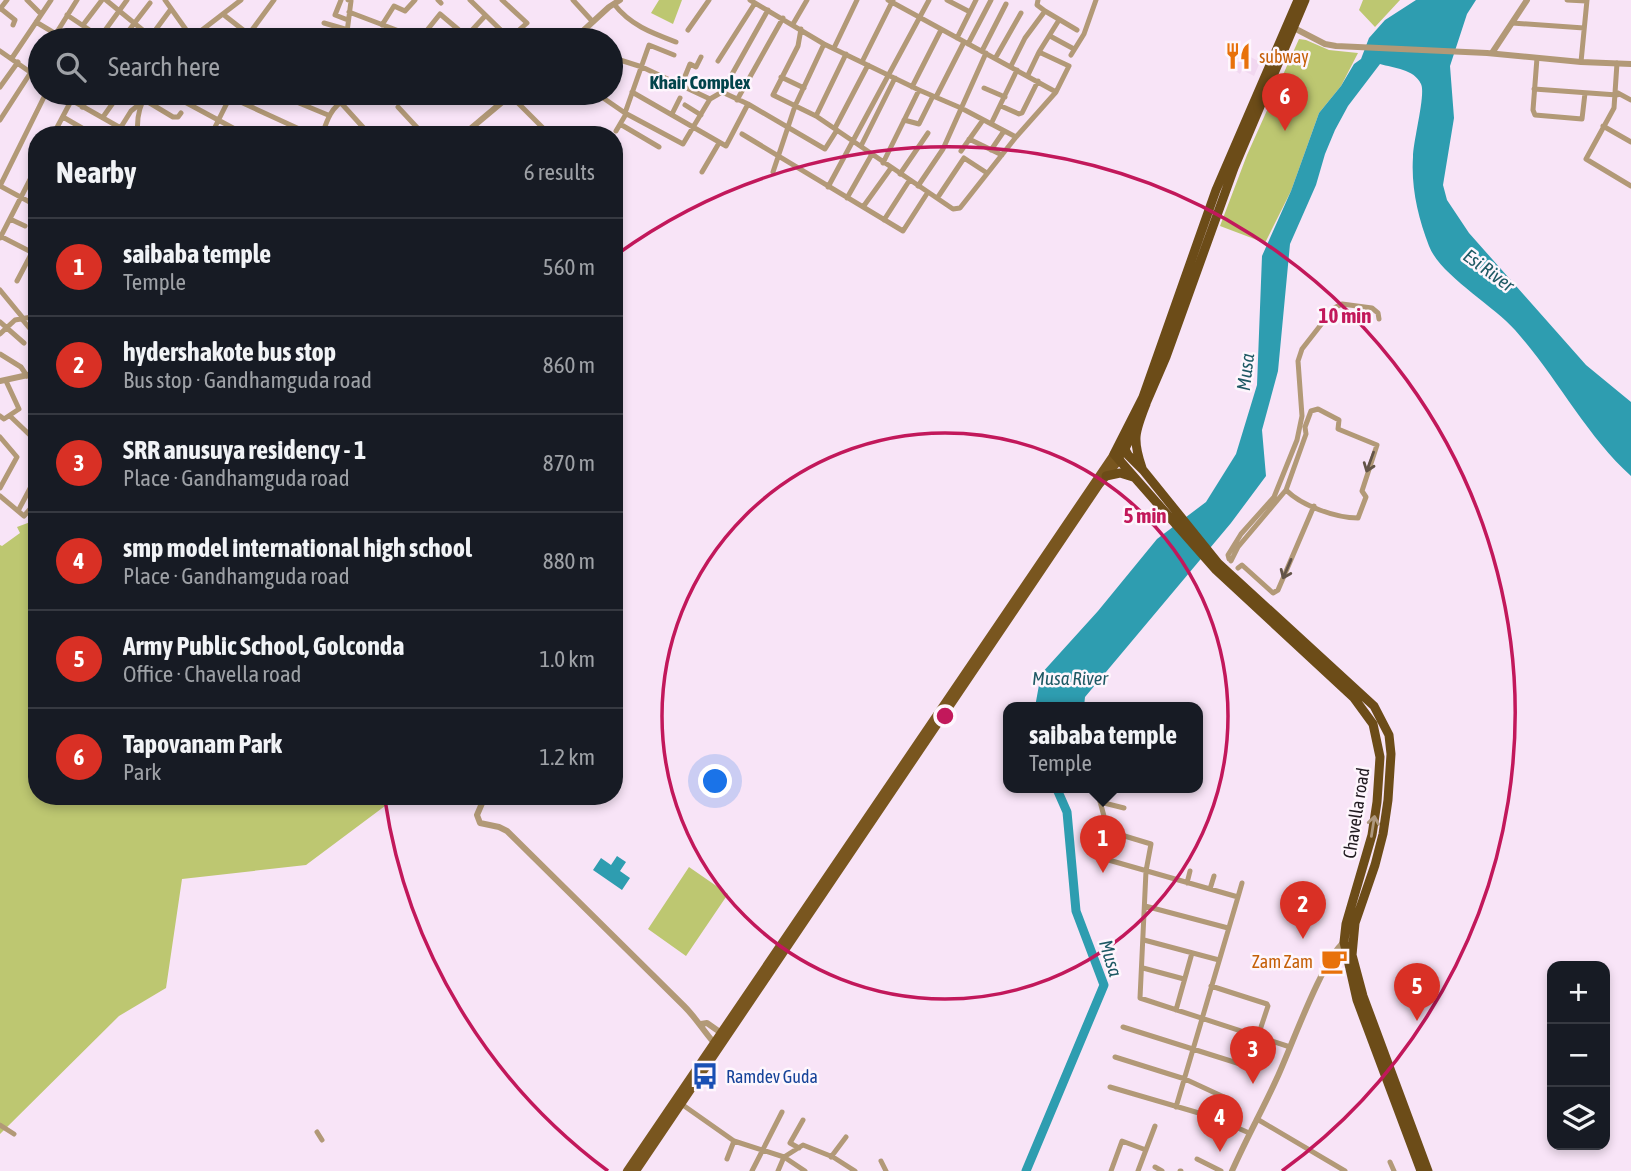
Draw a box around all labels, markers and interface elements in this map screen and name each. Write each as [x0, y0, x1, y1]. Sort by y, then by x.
search box [28, 28, 623, 105]
restaurant icon: subway [1223, 41, 1253, 71]
place label: subway [1259, 46, 1309, 67]
icon: search [52, 48, 90, 86]
text: Search here [108, 52, 220, 82]
district label: Khair Complex [649, 71, 751, 93]
pin: 6 [1262, 73, 1308, 131]
text: Nearby [56, 155, 136, 189]
text: 6 results [524, 159, 595, 185]
text: saibaba temple [123, 239, 271, 269]
water label: Esi River [1459, 244, 1520, 297]
text: 1 [74, 254, 84, 280]
text: 560 m [543, 254, 595, 280]
text: Temple [123, 269, 186, 295]
text: 10 min [1319, 303, 1371, 327]
text: hydershakote bus stop [123, 337, 336, 367]
text: 2 [74, 352, 84, 378]
text: 860 m [543, 352, 595, 378]
water label: Musa [1232, 352, 1258, 392]
text: Bus stop · Gandhamguda road [123, 367, 372, 393]
text: SRR anusuya residency - 1 [123, 435, 366, 465]
text: 3 [74, 450, 84, 476]
text: 870 m [543, 450, 595, 476]
one-way arrow [1363, 450, 1376, 472]
text: Place · Gandhamguda road [123, 465, 350, 491]
text: 5 min [1124, 503, 1166, 527]
text: smp model international high school [123, 533, 472, 563]
text: 4 [74, 548, 84, 574]
text: 880 m [543, 548, 595, 574]
one-way arrow [1280, 558, 1293, 579]
text: Place · Gandhamguda road [123, 563, 350, 589]
text: Army Public School, Golconda [123, 631, 404, 661]
text: 5 [74, 646, 84, 672]
text: 1.0 km [539, 646, 595, 672]
text: Office · Chavella road [123, 661, 301, 687]
water label: Musa River [1032, 667, 1109, 689]
popup [1003, 702, 1203, 793]
centre of rings [933, 704, 957, 728]
text: saibaba temple [1029, 720, 1177, 750]
text: Tapovanam Park [123, 729, 282, 759]
text: 6 [74, 744, 84, 770]
text: 1.2 km [539, 744, 595, 770]
text: Temple [1029, 750, 1092, 776]
text: Park [123, 759, 161, 785]
your location [698, 764, 732, 798]
street label: Chavella road [1338, 766, 1374, 860]
pin: 1 [1080, 815, 1126, 873]
one-way arrow [1367, 815, 1380, 838]
pin: 2 [1280, 881, 1326, 939]
water label: Musa [1095, 937, 1127, 979]
cafe icon: Zam Zam [1319, 946, 1349, 976]
place label: Zam Zam [1252, 951, 1313, 972]
map controls [1547, 961, 1610, 1150]
button: + [1547, 961, 1610, 1024]
pin: 5 [1394, 963, 1440, 1021]
button: − [1547, 1024, 1610, 1087]
pin: 3 [1230, 1026, 1276, 1084]
bus stop icon: Ramdev Guda [690, 1061, 720, 1091]
place label: Ramdev Guda [726, 1066, 818, 1087]
button: layers [1547, 1087, 1610, 1150]
pin: 4 [1197, 1094, 1243, 1152]

